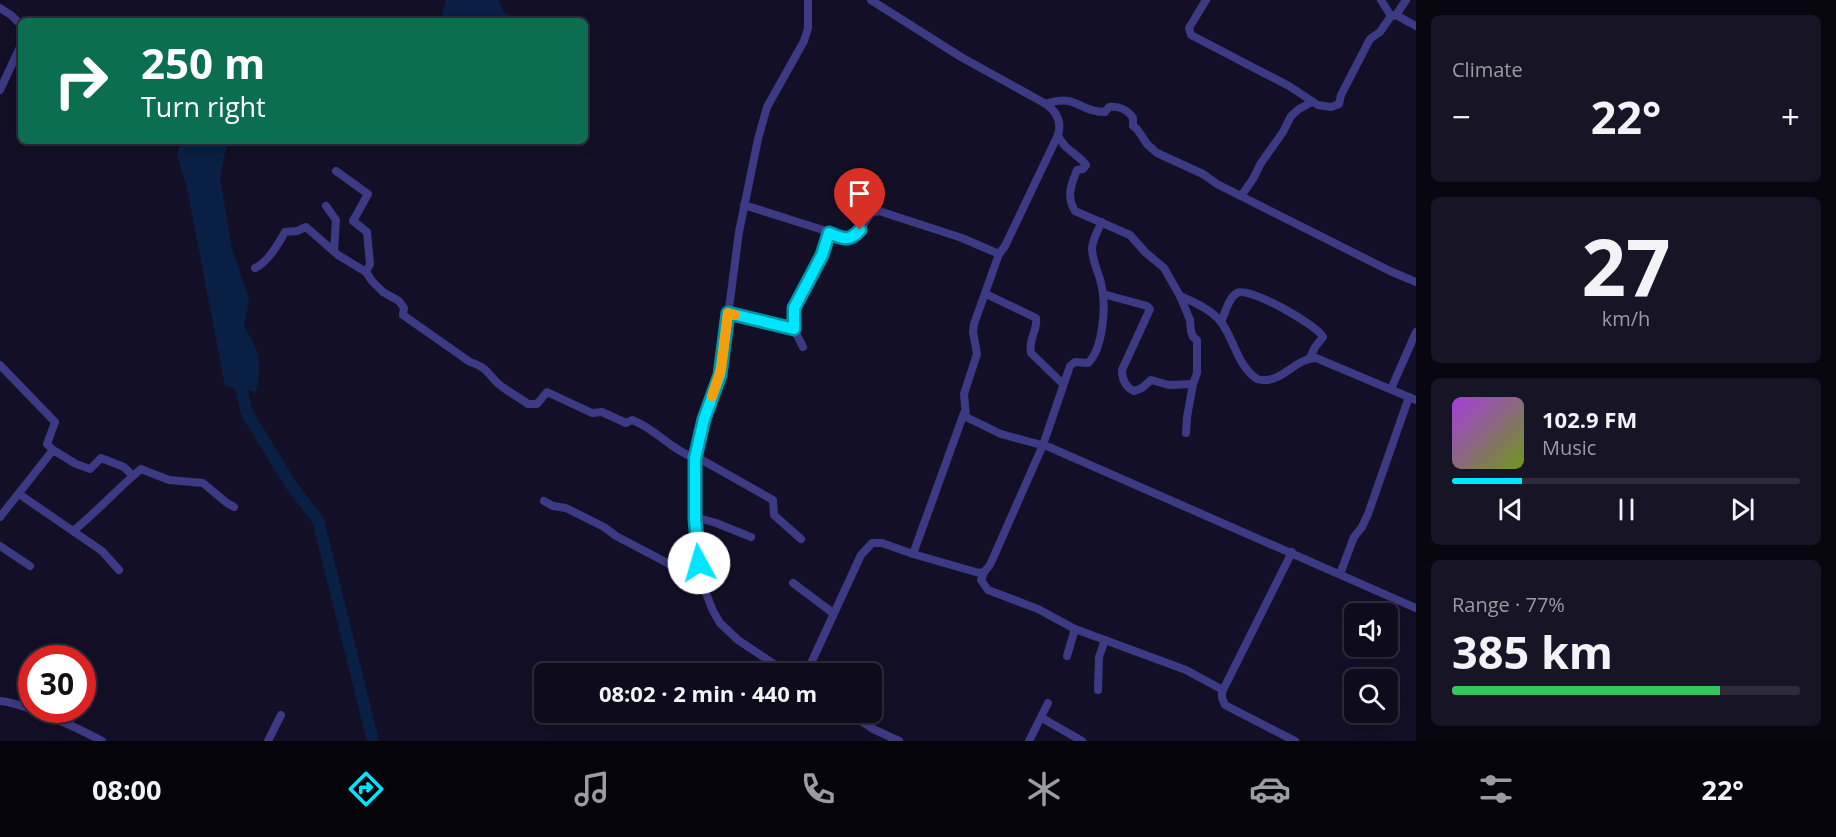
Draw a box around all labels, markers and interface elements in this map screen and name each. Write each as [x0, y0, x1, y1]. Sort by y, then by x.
text: 250 m [141, 34, 265, 91]
icon: right [42, 42, 120, 120]
text: Climate [1452, 56, 1523, 83]
text: 22° [1591, 86, 1661, 147]
text: Turn right [141, 88, 266, 125]
text: − [1452, 94, 1471, 139]
text: + [1781, 94, 1800, 139]
pin [834, 168, 885, 230]
icon: arrive [843, 177, 876, 210]
text: 27 [1581, 213, 1671, 319]
text: km/h [1602, 305, 1650, 332]
text: 102.9 FM [1542, 404, 1637, 434]
text: Music [1542, 434, 1596, 461]
icon: previous [1494, 493, 1527, 526]
icon: pause [1610, 493, 1643, 526]
icon: next [1726, 493, 1759, 526]
position arrow [667, 531, 731, 595]
text: Range · 77% [1452, 591, 1565, 618]
map controls [1344, 603, 1398, 723]
button: sound [1344, 603, 1398, 657]
text: 385 km [1452, 621, 1613, 682]
speed limit sign: 30 [18, 645, 96, 723]
button: search [1344, 669, 1398, 723]
text: 08:02 · 2 min · 440 m [599, 678, 817, 708]
icon: directions [345, 768, 387, 810]
icon: music [571, 768, 613, 810]
icon: phone [797, 768, 839, 810]
icon: climate [1023, 768, 1065, 810]
icon: car [1249, 768, 1291, 810]
icon: filters [1475, 768, 1517, 810]
text: 08:00 [92, 771, 161, 808]
text: 22° [1701, 771, 1744, 808]

